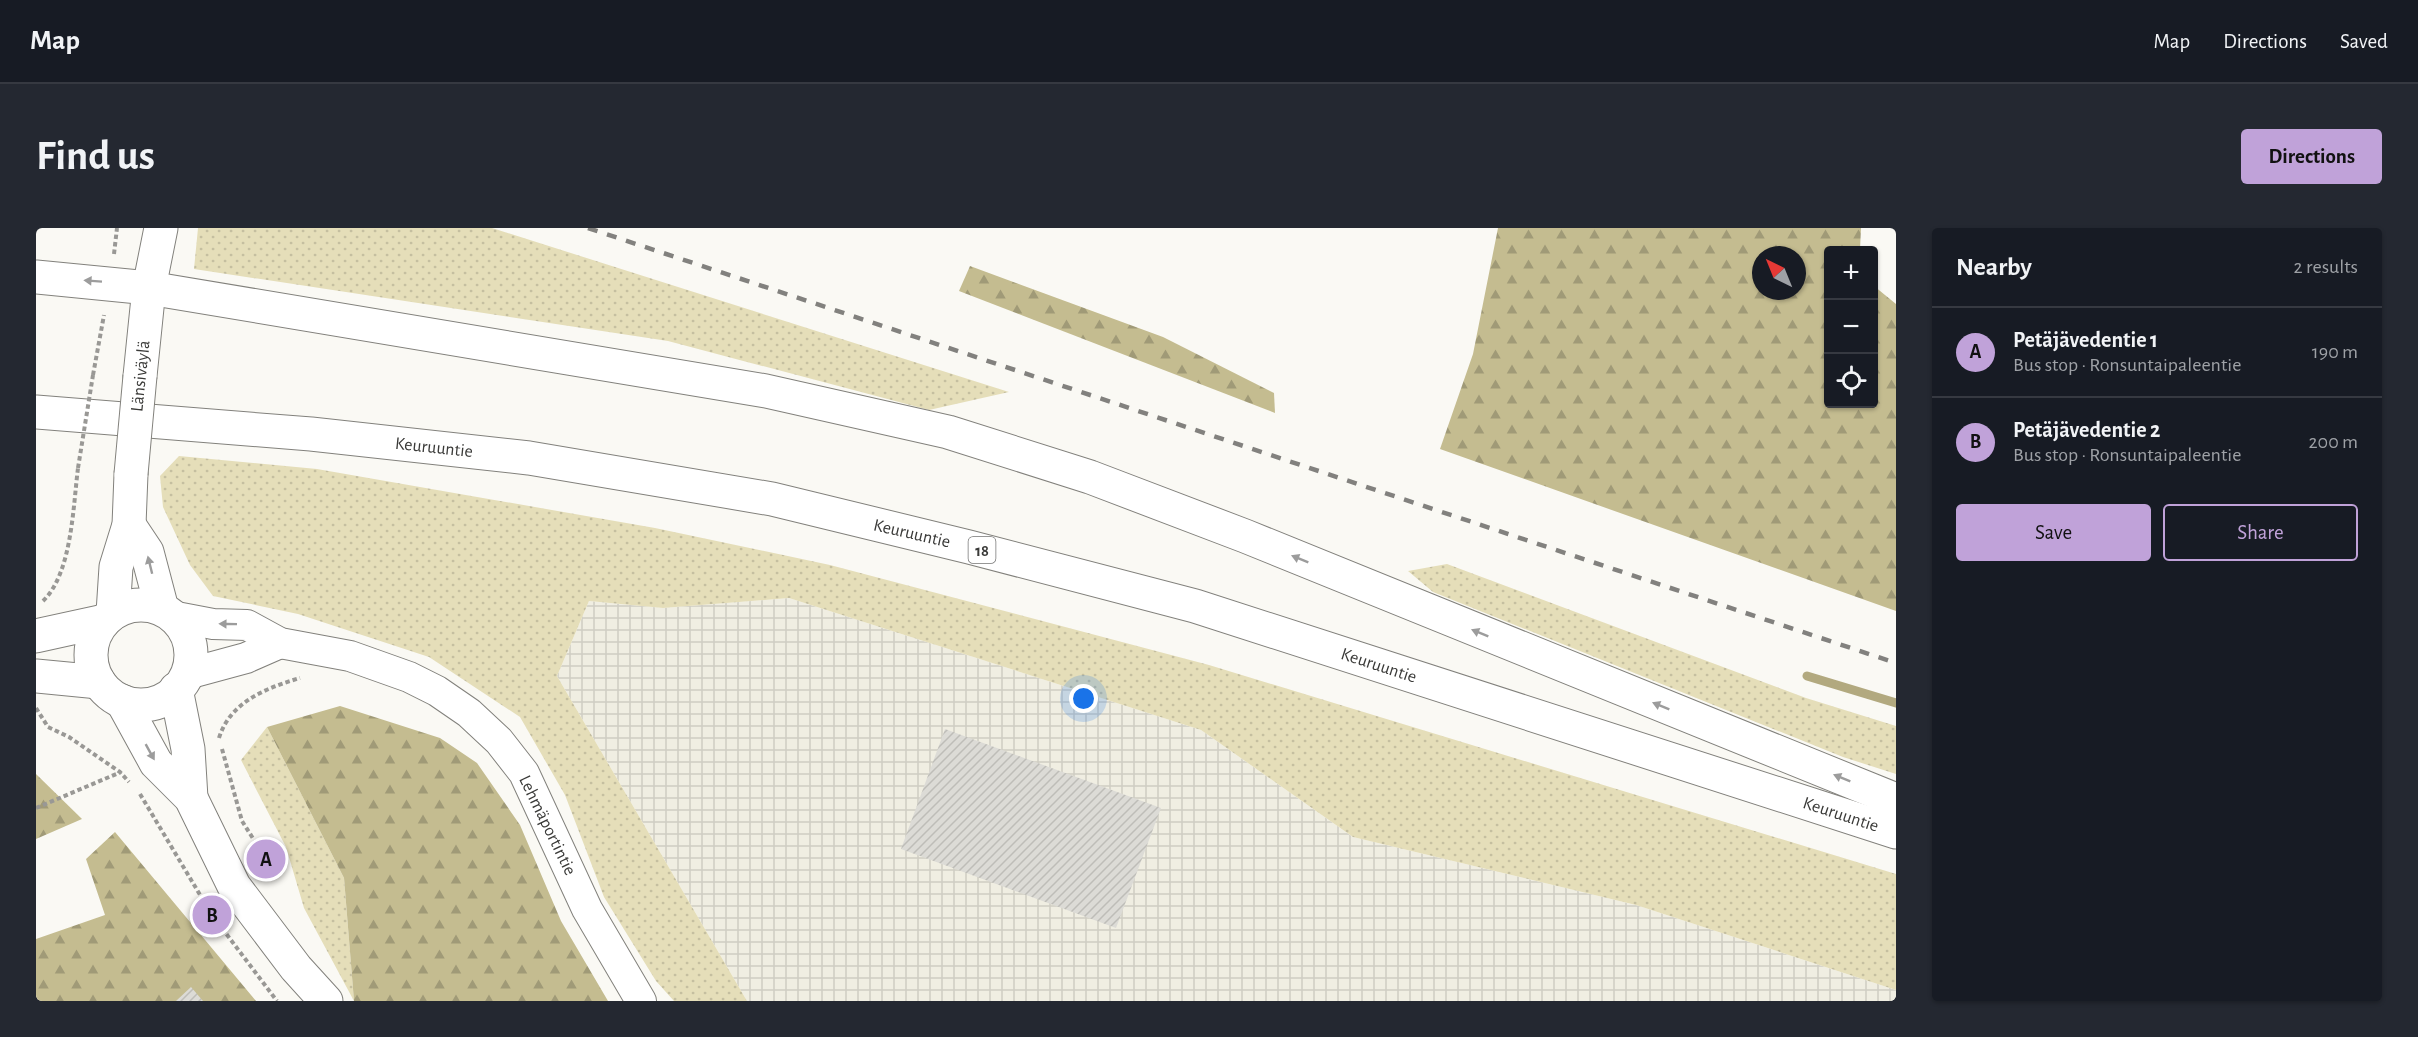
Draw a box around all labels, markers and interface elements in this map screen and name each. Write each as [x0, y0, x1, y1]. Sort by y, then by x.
text: Map [30, 27, 80, 55]
text: Map [2154, 31, 2190, 52]
text: Directions [2223, 31, 2307, 52]
text: Saved [2340, 31, 2388, 52]
button: Directions [2241, 129, 2382, 184]
text: Find us [36, 135, 155, 177]
north arrow [1752, 246, 1806, 300]
map controls [1824, 246, 1878, 408]
button: + [1824, 246, 1878, 300]
text: Nearby [1956, 254, 2032, 280]
text: 2 results [2294, 257, 2358, 277]
one-way arrow [83, 276, 102, 286]
button: − [1824, 300, 1878, 354]
text: Petäjävedentie 1 [2013, 329, 2158, 351]
street label: Länsiväylä [128, 339, 154, 413]
text: A [1970, 342, 1982, 362]
text: 190 m [2312, 342, 2358, 362]
button: locate [1824, 354, 1878, 408]
text: Bus stop · Ronsuntaipaleentie [2013, 355, 2241, 375]
text: Petäjävedentie 2 [2013, 419, 2160, 441]
text: B [1970, 432, 1981, 452]
text: 200 m [2308, 432, 2358, 452]
street label: Keuruuntie [394, 435, 474, 461]
text: Bus stop · Ronsuntaipaleentie [2013, 445, 2241, 465]
button: Save [1956, 504, 2151, 561]
button: Share [2163, 504, 2358, 561]
street label: Keuruuntie [872, 516, 952, 552]
road number: 18 [968, 537, 996, 563]
one-way arrow [1290, 554, 1308, 564]
one-way arrow [145, 555, 155, 574]
one-way arrow [218, 620, 237, 629]
one-way arrow [1471, 628, 1489, 637]
street label: Keuruuntie [1339, 645, 1419, 687]
your location [1069, 684, 1098, 713]
one-way arrow [1651, 701, 1669, 711]
one-way arrow [145, 744, 155, 761]
street label: Lehmäportintie [515, 773, 579, 878]
one-way arrow [1832, 773, 1850, 783]
street label: Keuruuntie [1801, 794, 1881, 836]
pin: A [246, 836, 286, 882]
pin: B [192, 892, 231, 938]

